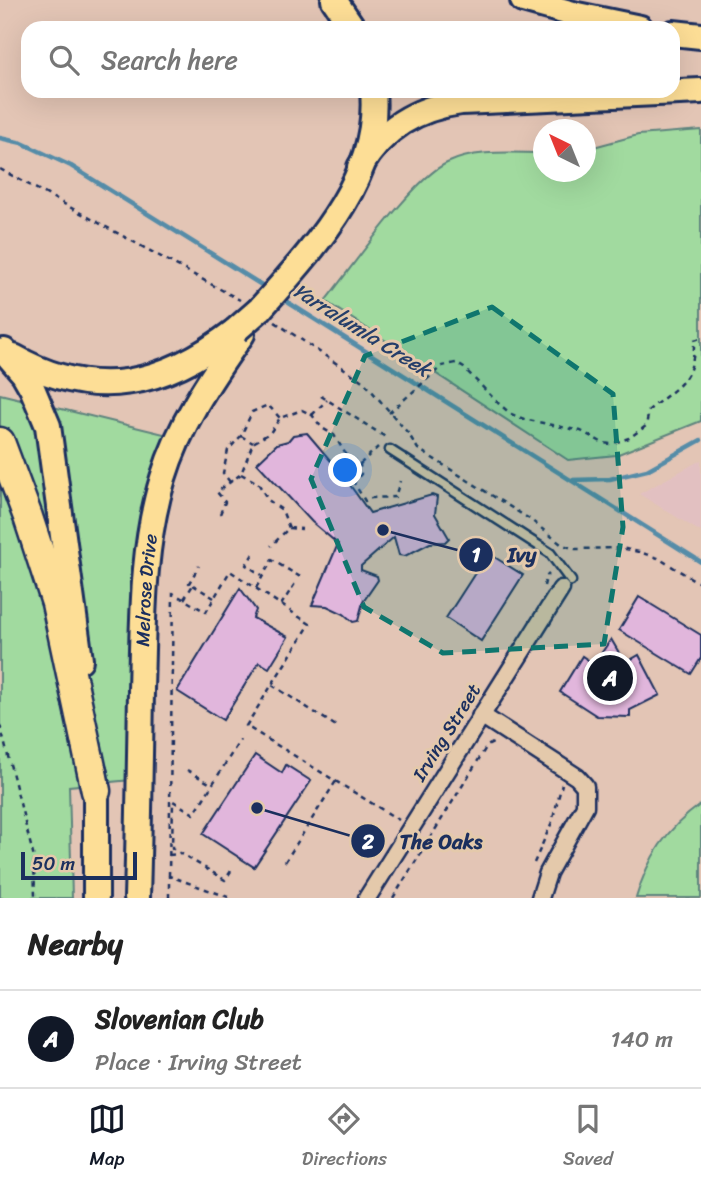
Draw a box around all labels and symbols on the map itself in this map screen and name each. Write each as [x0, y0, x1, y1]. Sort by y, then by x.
north arrow [533, 119, 596, 182]
water label: Yarralumla Creek [285, 272, 441, 389]
your location [328, 453, 362, 487]
street label: Melrose Drive [126, 531, 167, 647]
callout: Ivy [459, 534, 551, 576]
text: 1 [471, 536, 481, 574]
text: Ivy [507, 536, 538, 574]
pin: A [587, 652, 633, 704]
street label: Irving Street [403, 677, 490, 789]
callout: The Oaks [350, 820, 497, 862]
text: 2 [361, 823, 374, 861]
text: The Oaks [400, 823, 483, 861]
scale bar [21, 849, 136, 881]

